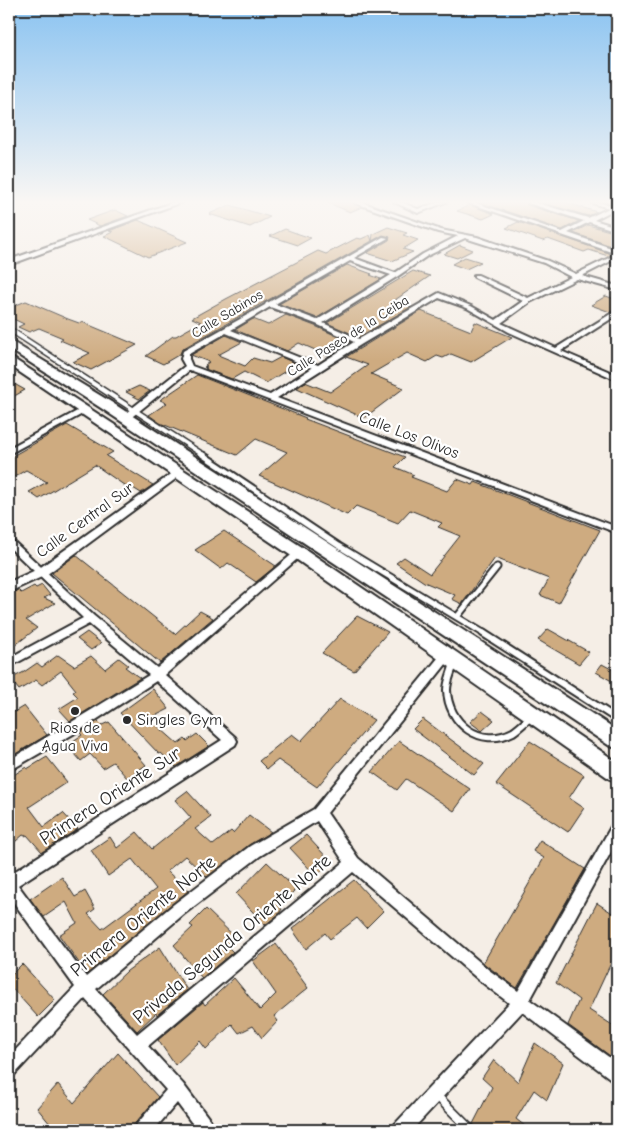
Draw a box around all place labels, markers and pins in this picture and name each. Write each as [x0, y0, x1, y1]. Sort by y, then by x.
marker: Rios de Agua Viva [69, 705, 81, 717]
place label: Singles Gym [137, 711, 222, 729]
marker: Singles Gym [121, 714, 133, 726]
place label: Rios de Agua Viva [42, 719, 108, 755]

